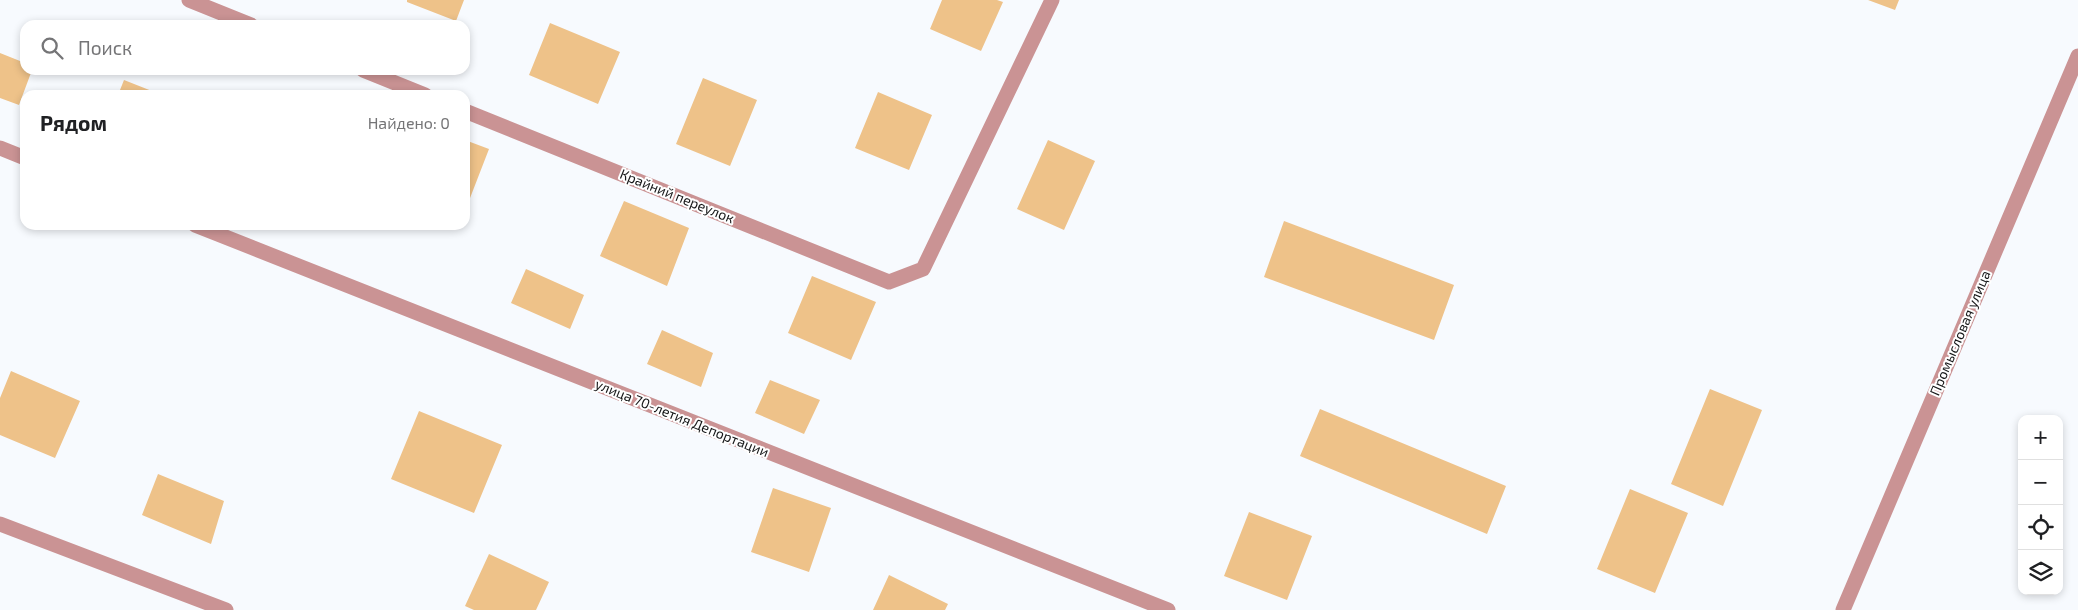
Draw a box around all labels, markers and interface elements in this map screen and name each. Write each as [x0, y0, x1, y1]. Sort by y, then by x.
search box [20, 20, 470, 75]
icon: search [38, 34, 66, 62]
text: Поиск [78, 36, 132, 59]
text: Рядом [40, 110, 107, 135]
text: Найдено: 0 [368, 113, 450, 132]
street label: Крайний переулок [618, 165, 737, 226]
street label: Промысловая улица [1926, 268, 1994, 398]
street label: улица 70-летия Депортации [593, 375, 772, 460]
map controls [2018, 415, 2063, 595]
button: + [2018, 415, 2063, 460]
button: − [2018, 460, 2063, 505]
button: locate [2018, 505, 2063, 550]
button: layers [2018, 550, 2063, 595]

